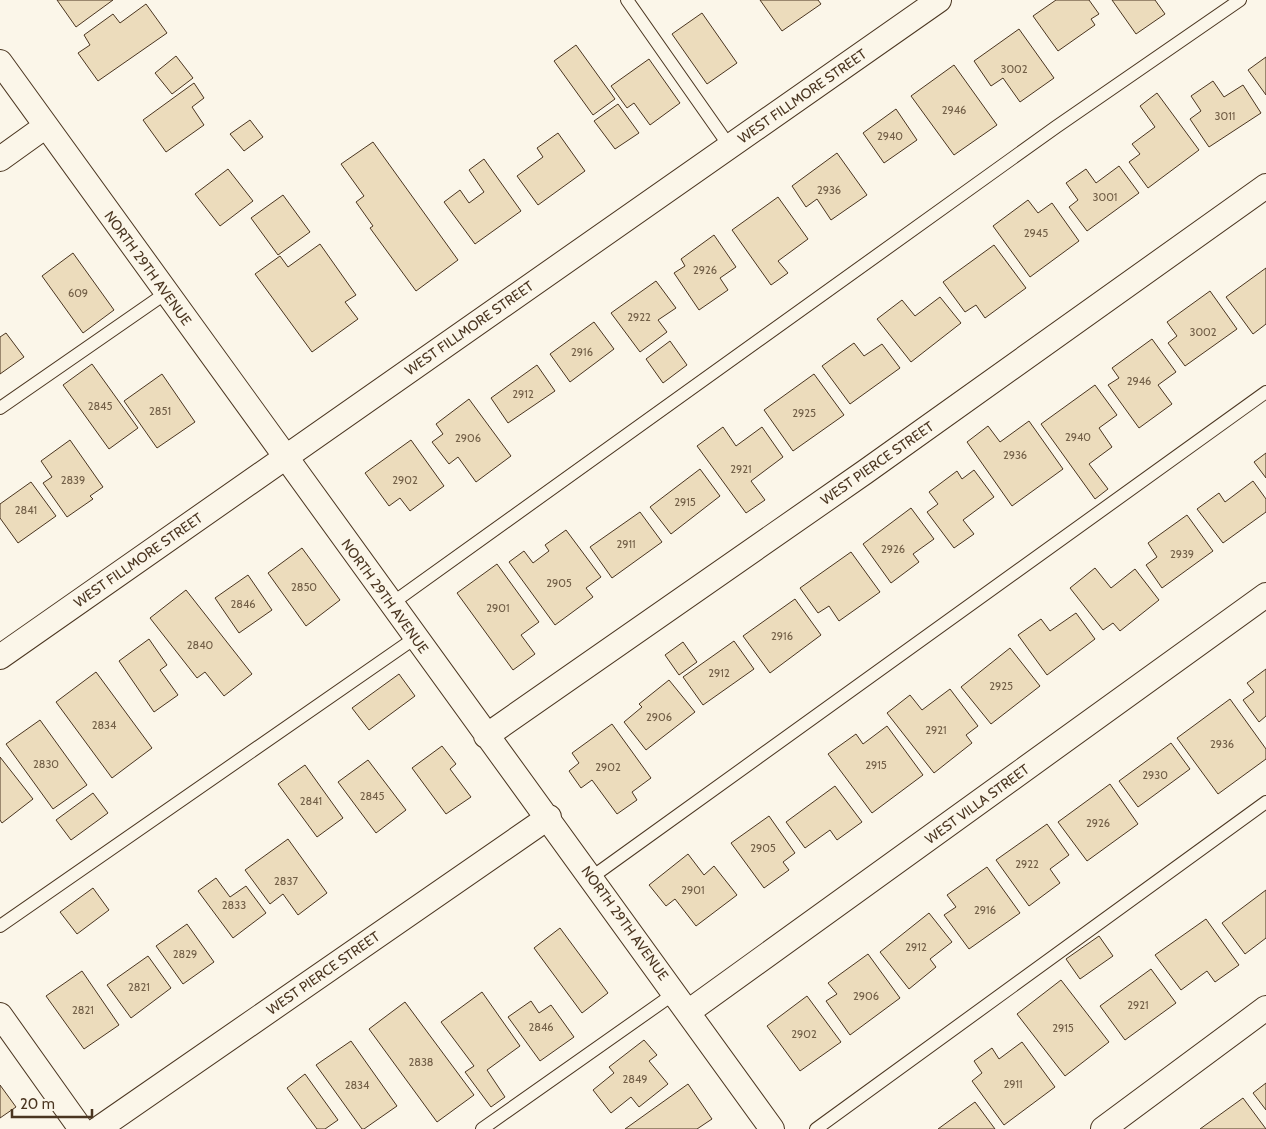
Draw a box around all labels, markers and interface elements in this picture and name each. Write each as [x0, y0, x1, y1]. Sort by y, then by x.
street label: WEST FILLMORE STREET [734, 44, 870, 147]
house number: 3002 [1000, 62, 1028, 76]
house number: 2946 [942, 103, 966, 117]
house number: 3011 [1215, 109, 1235, 123]
house number: 2940 [877, 129, 903, 143]
house number: 2936 [817, 183, 841, 197]
house number: 3001 [1093, 190, 1117, 204]
street label: NORTH 29TH AVENUE [100, 207, 196, 329]
house number: 2945 [1024, 226, 1048, 240]
house number: 2926 [693, 263, 717, 277]
street label: WEST FILLMORE STREET [401, 276, 537, 379]
house number: 609 [68, 286, 88, 300]
house number: 2922 [627, 310, 651, 324]
house number: 3002 [1189, 325, 1217, 339]
house number: 2916 [571, 345, 593, 359]
house number: 2946 [1127, 374, 1151, 388]
house number: 2912 [512, 387, 534, 401]
house number: 2845 [88, 399, 112, 413]
house number: 2851 [149, 404, 171, 418]
house number: 2925 [792, 406, 816, 420]
street label: WEST PIERCE STREET [817, 417, 938, 509]
house number: 2940 [1065, 430, 1091, 444]
house number: 2906 [455, 431, 481, 445]
house number: 2936 [1003, 448, 1027, 462]
house number: 2921 [730, 462, 752, 476]
house number: 2839 [61, 473, 85, 487]
house number: 2902 [392, 473, 418, 487]
house number: 2915 [674, 495, 696, 509]
house number: 2841 [15, 503, 37, 517]
street label: WEST FILLMORE STREET [70, 508, 206, 611]
street label: NORTH 29TH AVENUE [337, 535, 433, 657]
house number: 2911 [616, 537, 636, 551]
house number: 2926 [881, 542, 905, 556]
house number: 2939 [1170, 547, 1194, 561]
house number: 2905 [546, 576, 572, 590]
house number: 2850 [291, 580, 317, 594]
house number: 2846 [230, 597, 256, 611]
house number: 2901 [486, 601, 510, 615]
house number: 2916 [771, 629, 793, 643]
house number: 2840 [187, 638, 214, 652]
house number: 2912 [708, 666, 730, 680]
house number: 2925 [989, 679, 1013, 693]
house number: 2906 [646, 710, 672, 724]
house number: 2834 [92, 718, 117, 732]
house number: 2921 [925, 723, 947, 737]
house number: 2936 [1210, 737, 1234, 751]
house number: 2830 [33, 757, 59, 771]
house number: 2915 [865, 758, 887, 772]
house number: 2902 [595, 760, 621, 774]
street label: WEST VILLA STREET [921, 760, 1033, 848]
house number: 2930 [1142, 768, 1168, 782]
house number: 2845 [360, 789, 384, 803]
house number: 2841 [300, 794, 322, 808]
house number: 2926 [1086, 816, 1110, 830]
house number: 2905 [750, 841, 776, 855]
house number: 2922 [1015, 857, 1039, 871]
street label: NORTH 29TH AVENUE [577, 862, 673, 984]
house number: 2837 [274, 874, 298, 888]
house number: 2901 [681, 883, 705, 897]
house number: 2833 [222, 898, 246, 912]
house number: 2916 [974, 903, 996, 917]
street label: WEST PIERCE STREET [263, 927, 384, 1019]
house number: 2912 [905, 940, 927, 954]
house number: 2829 [173, 947, 197, 961]
house number: 2821 [128, 980, 150, 994]
house number: 2906 [853, 989, 879, 1003]
house number: 2921 [1127, 998, 1149, 1012]
house number: 2821 [72, 1003, 94, 1017]
house number: 2846 [528, 1020, 554, 1034]
house number: 2915 [1052, 1021, 1074, 1035]
house number: 2902 [791, 1027, 817, 1041]
house number: 2838 [408, 1055, 434, 1069]
house number: 2849 [622, 1072, 648, 1086]
house number: 2911 [1003, 1077, 1023, 1091]
house number: 2834 [345, 1078, 370, 1092]
scale bar [12, 1086, 92, 1118]
text: 20 m [20, 1095, 55, 1113]

